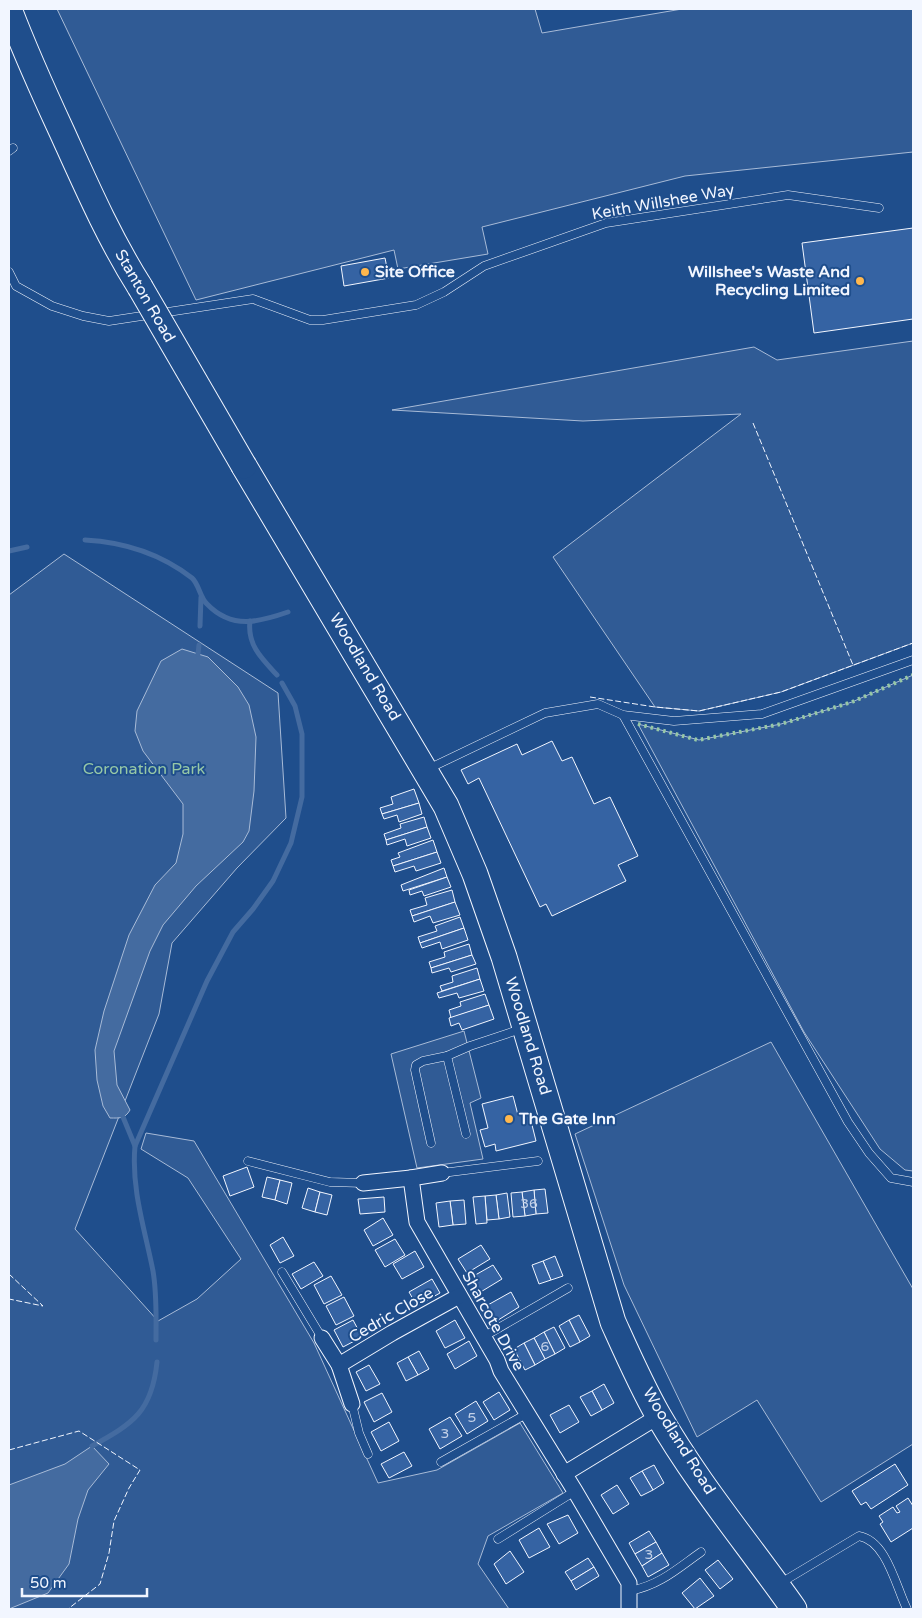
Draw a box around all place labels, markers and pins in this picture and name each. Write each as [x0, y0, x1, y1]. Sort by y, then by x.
place label: Site Office [375, 262, 455, 282]
place label: Willshee's Waste And Recycling Limited [688, 262, 850, 300]
marker: Site Office [359, 266, 371, 278]
marker: Willshee's Waste And Recycling Limited [854, 275, 866, 287]
place label: The Gate Inn [518, 1109, 616, 1129]
marker: The Gate Inn [503, 1113, 515, 1125]

